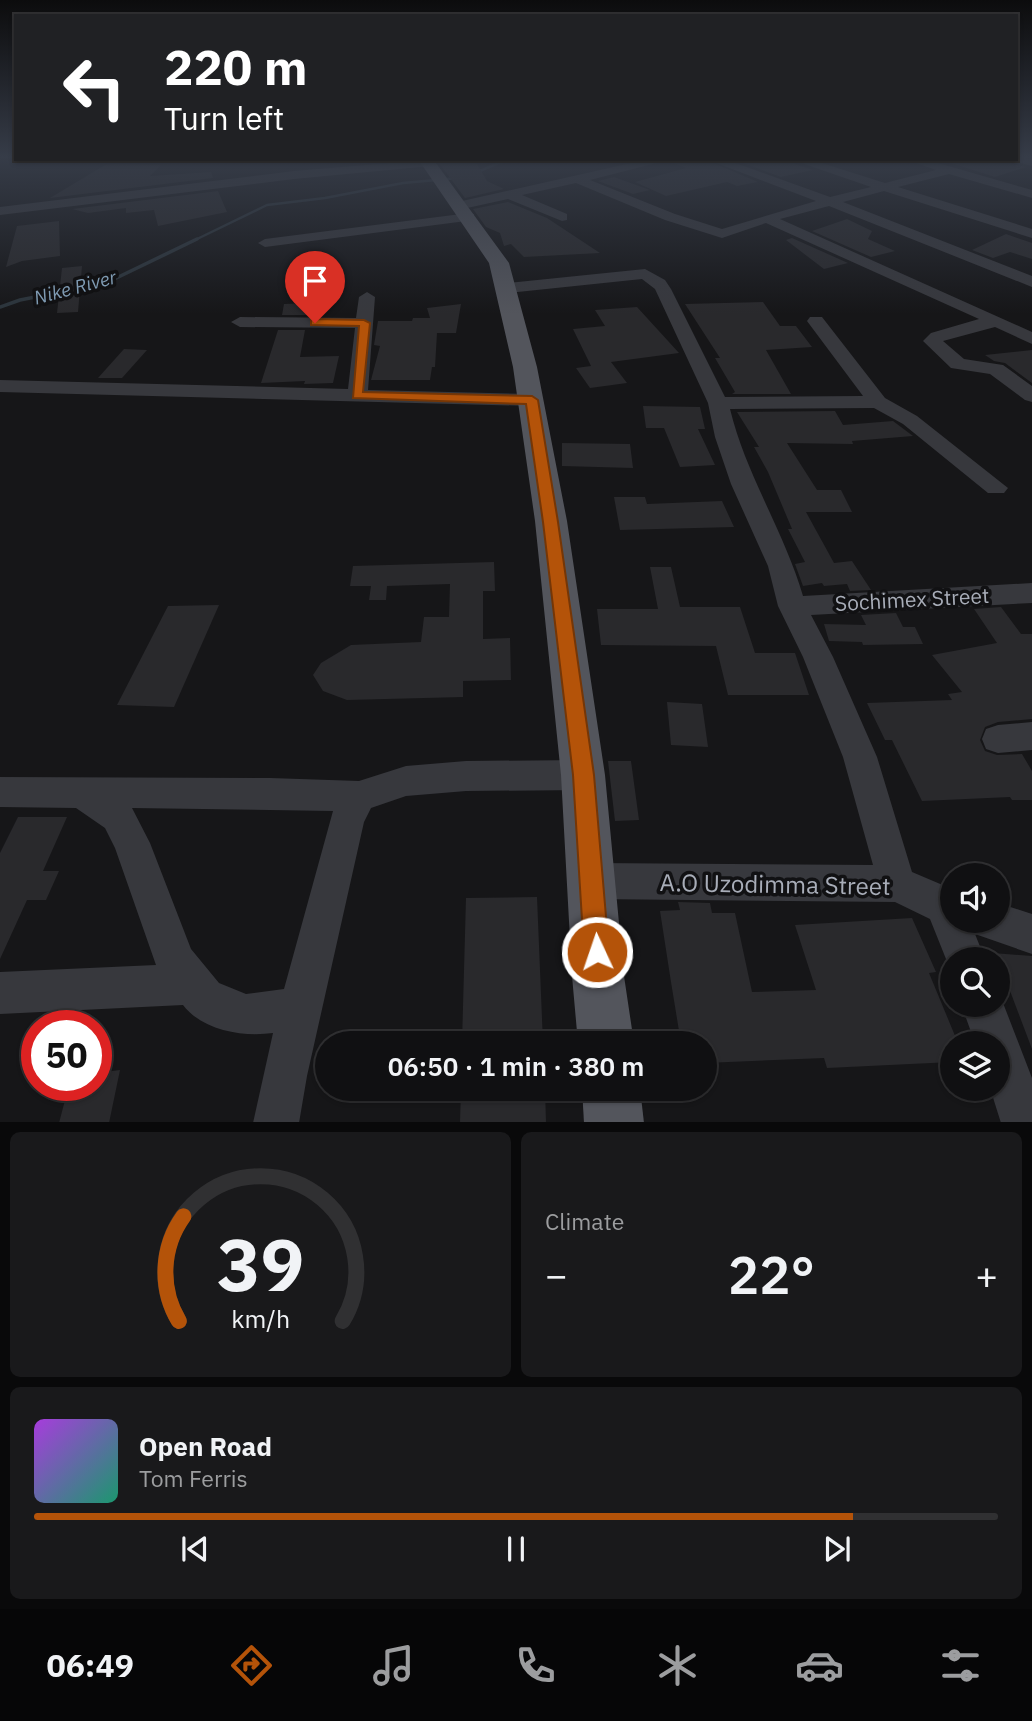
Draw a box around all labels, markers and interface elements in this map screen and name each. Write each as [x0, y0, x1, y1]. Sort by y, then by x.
text: 220 m [164, 35, 308, 98]
icon: left [49, 42, 140, 133]
text: Turn left [164, 97, 284, 139]
pin [285, 251, 345, 323]
icon: arrive [296, 262, 334, 300]
water label: Nike River [31, 264, 120, 309]
street label: Sochimex Street [834, 581, 990, 617]
map controls [940, 863, 1010, 1101]
button: sound [940, 863, 1010, 933]
street label: A.O Uzodimma Street [659, 866, 891, 902]
position arrow [560, 915, 634, 989]
button: search [940, 947, 1010, 1017]
speed limit sign: 50 [21, 1010, 112, 1101]
button: layers [940, 1031, 1010, 1101]
text: 06:50 · 1 min · 380 m [388, 1049, 644, 1083]
text: Climate [545, 1206, 624, 1236]
text: 39 [217, 1216, 304, 1311]
text: 22° [728, 1241, 815, 1308]
text: − [545, 1250, 568, 1299]
text: + [975, 1250, 998, 1299]
text: km/h [231, 1301, 290, 1334]
text: Open Road [139, 1429, 272, 1463]
text: Tom Ferris [139, 1463, 248, 1493]
icon: previous [176, 1530, 214, 1568]
icon: pause [497, 1530, 535, 1568]
icon: next [818, 1530, 856, 1568]
icon: directions [227, 1641, 276, 1690]
icon: music [369, 1641, 418, 1690]
icon: phone [511, 1641, 560, 1690]
icon: climate [653, 1641, 702, 1690]
icon: car [795, 1641, 844, 1690]
icon: filters [936, 1641, 985, 1690]
text: 06:49 [46, 1644, 134, 1686]

